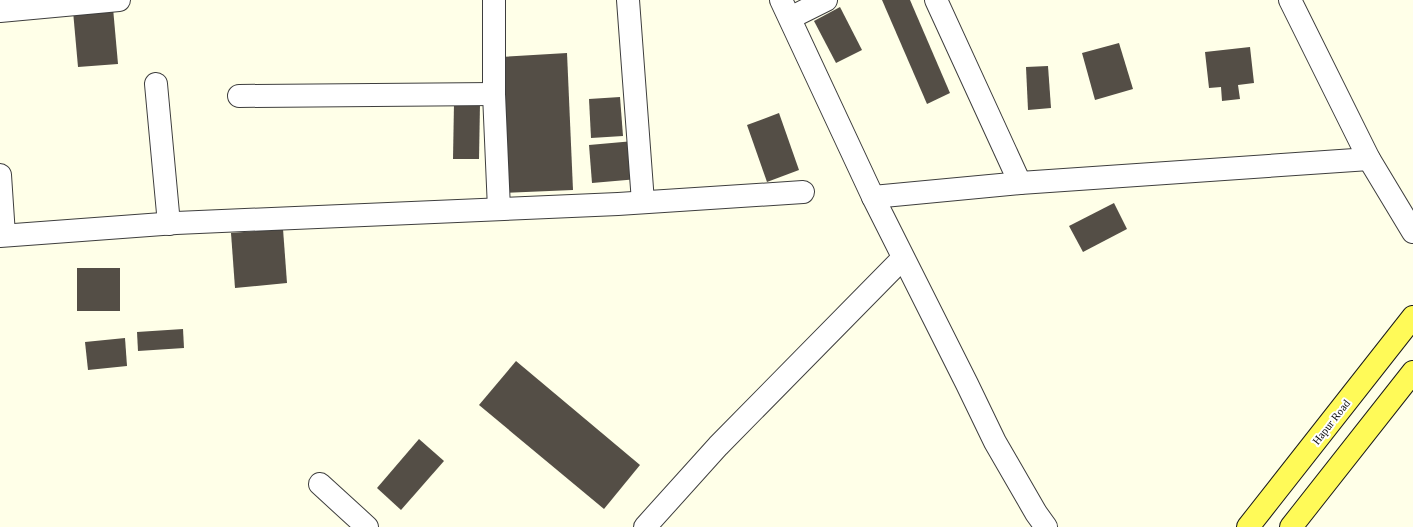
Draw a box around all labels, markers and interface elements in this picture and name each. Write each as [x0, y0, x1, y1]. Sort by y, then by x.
street label: Hapur Road [1310, 397, 1352, 447]

